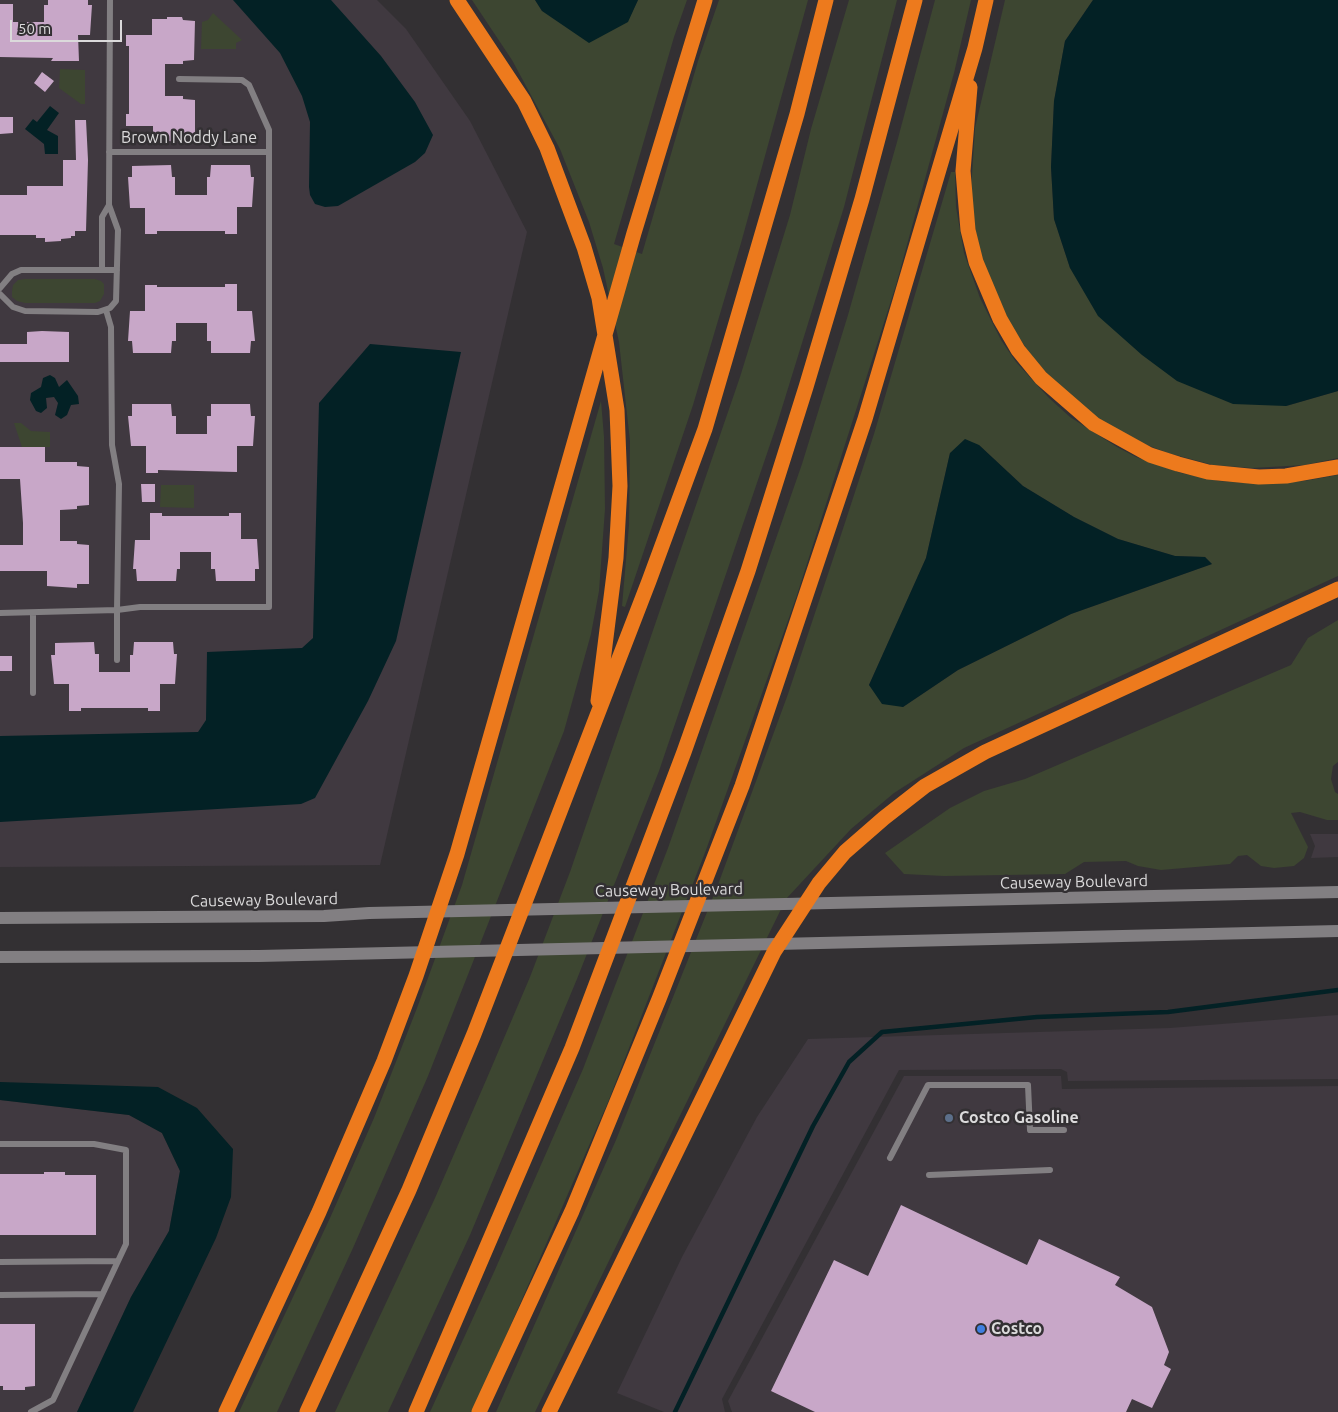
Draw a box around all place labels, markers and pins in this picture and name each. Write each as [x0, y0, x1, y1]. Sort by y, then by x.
place label: Costco Gasoline [959, 1108, 1079, 1128]
marker: Costco Gasoline [943, 1112, 955, 1124]
place label: Costco [991, 1319, 1042, 1339]
marker: Costco [975, 1323, 987, 1335]

